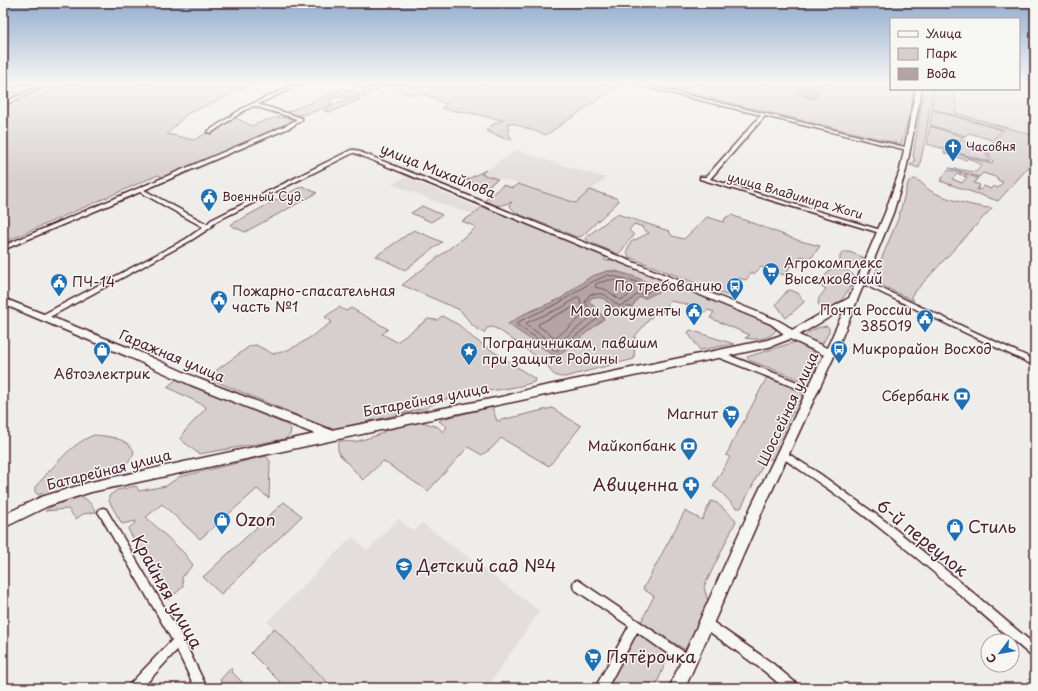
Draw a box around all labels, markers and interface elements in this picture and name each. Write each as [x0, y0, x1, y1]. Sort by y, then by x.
legend [890, 18, 1020, 90]
text: Улица [926, 24, 962, 42]
text: Парк [926, 44, 958, 62]
text: Вода [926, 64, 956, 82]
church icon: Часовня [943, 137, 963, 162]
place label: Часовня [966, 137, 1016, 155]
street label: улица Михайлова [377, 138, 499, 203]
street label: улица Владимира Жоги [725, 167, 865, 223]
public building icon: Военный Суд. [199, 187, 219, 212]
place label: Военный Суд. [222, 187, 304, 205]
place label: Агрокомплекс Выселковский [784, 252, 883, 289]
supermarket icon: Агрокомплекс Выселковский [761, 261, 781, 286]
place label: ПЧ-14 [72, 271, 115, 292]
public building icon: ПЧ-14 [49, 272, 69, 297]
place label: По требованию [614, 275, 722, 296]
bus stop icon: По требованию [725, 276, 745, 301]
place label: Пожарно-спасательная часть №1 [232, 280, 395, 317]
public building icon: Пожарно-спасательная часть №1 [209, 289, 229, 314]
place label: Почта России 385019 [820, 299, 912, 336]
place label: Мои документы [570, 300, 681, 321]
public building icon: Мои документы [684, 301, 704, 326]
public building icon: Почта России 385019 [915, 308, 935, 333]
street label: Гаражная улица [116, 324, 229, 387]
place label: Пограничникам, павшим при защите Родины [482, 332, 658, 369]
place label: Микрорайон Восход [852, 338, 992, 359]
bus stop icon: Микрорайон Восход [829, 339, 849, 364]
shop icon: Автоэлектрик [92, 340, 112, 365]
place icon: Пограничникам, павшим при защите Родины [459, 341, 479, 366]
street label: Шоссейная улица [752, 348, 823, 469]
place label: Автоэлектрик [54, 363, 151, 384]
street label: Батарейная улица [361, 377, 491, 422]
place label: Сбербанк [881, 385, 950, 406]
bank icon: Сбербанк [952, 386, 972, 411]
place label: Магнит [667, 403, 719, 424]
supermarket icon: Магнит [721, 404, 741, 429]
place label: Майкопбанк [588, 435, 677, 456]
bank icon: Майкопбанк [679, 436, 699, 461]
street label: Батарейная улица [44, 444, 174, 495]
place label: Авиценна [593, 471, 678, 497]
pharmacy icon: Авиценна [681, 475, 701, 500]
street label: 6-й переулок [871, 492, 975, 583]
place label: Ozon [235, 506, 276, 532]
shop icon: Ozon [212, 510, 232, 535]
place label: Стиль [968, 513, 1016, 539]
shop icon: Стиль [945, 517, 965, 542]
street label: Крайняя улица [126, 530, 210, 653]
place label: Детский сад №4 [416, 552, 556, 578]
school or university icon: Детский сад №4 [394, 556, 414, 581]
north arrow [980, 633, 1020, 673]
place label: Пятёрочка [606, 643, 696, 669]
supermarket icon: Пятёрочка [583, 647, 603, 672]
text: С [982, 651, 1000, 667]

